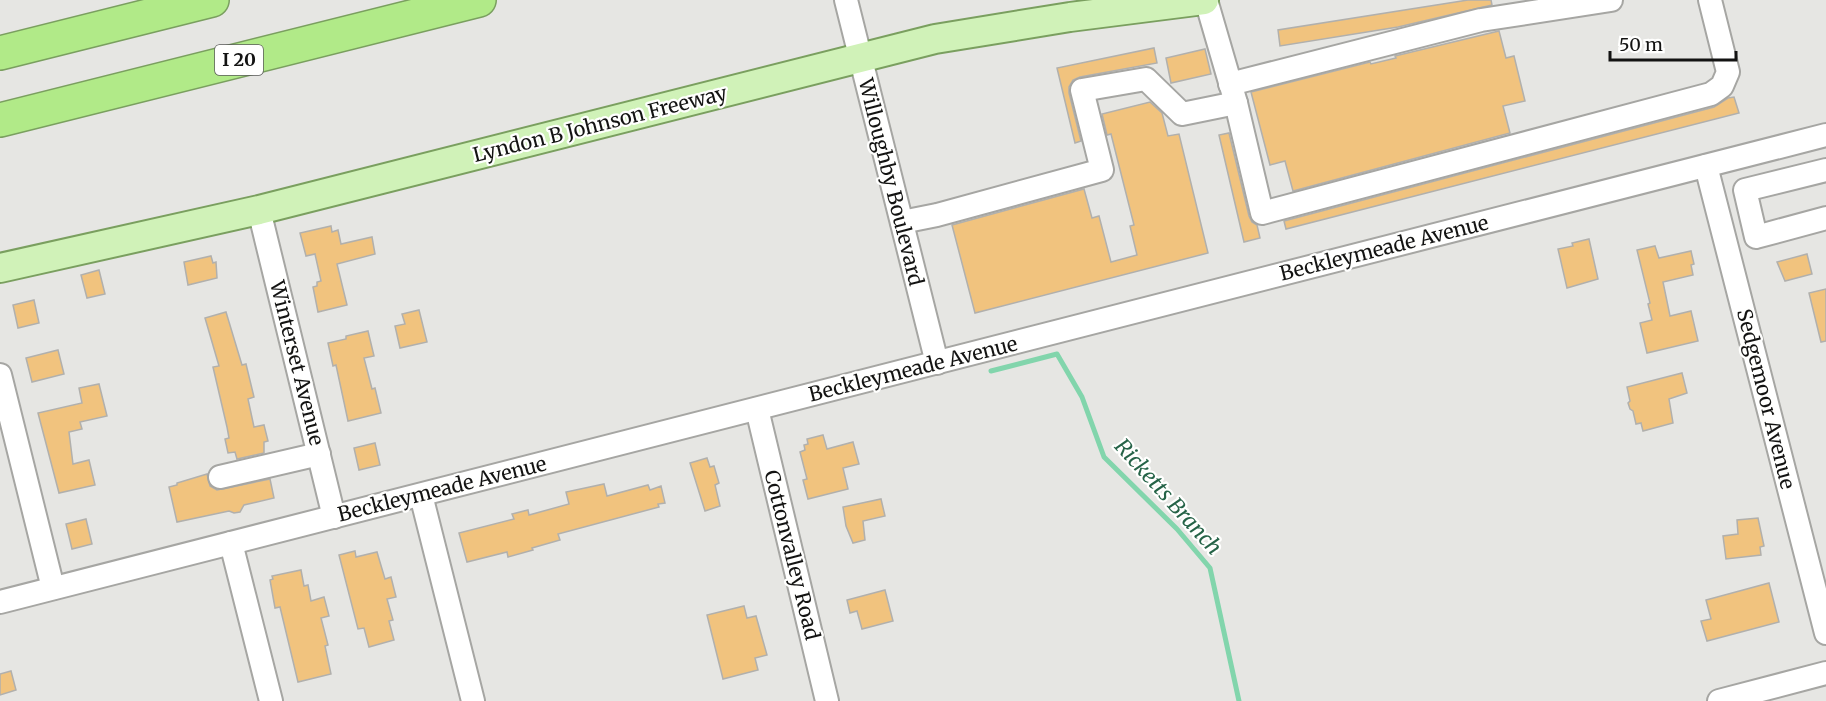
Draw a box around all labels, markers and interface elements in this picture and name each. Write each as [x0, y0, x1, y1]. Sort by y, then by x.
scale bar [1610, 24, 1736, 62]
text: 50 m [1619, 33, 1663, 56]
road number: I 20 [215, 45, 263, 75]
street label: Willoughby Boulevard [853, 75, 929, 288]
street label: Lyndon B Johnson Freeway [470, 80, 730, 167]
street label: Beckleymeade Avenue [1277, 209, 1491, 286]
street label: Winterset Avenue [265, 277, 330, 448]
street label: Sedgemoor Avenue [1732, 306, 1801, 492]
street label: Beckleymeade Avenue [806, 330, 1020, 407]
water label: Ricketts Branch [1109, 433, 1228, 560]
street label: Beckleymeade Avenue [335, 450, 549, 527]
street label: Cottonvalley Road [759, 467, 826, 642]

